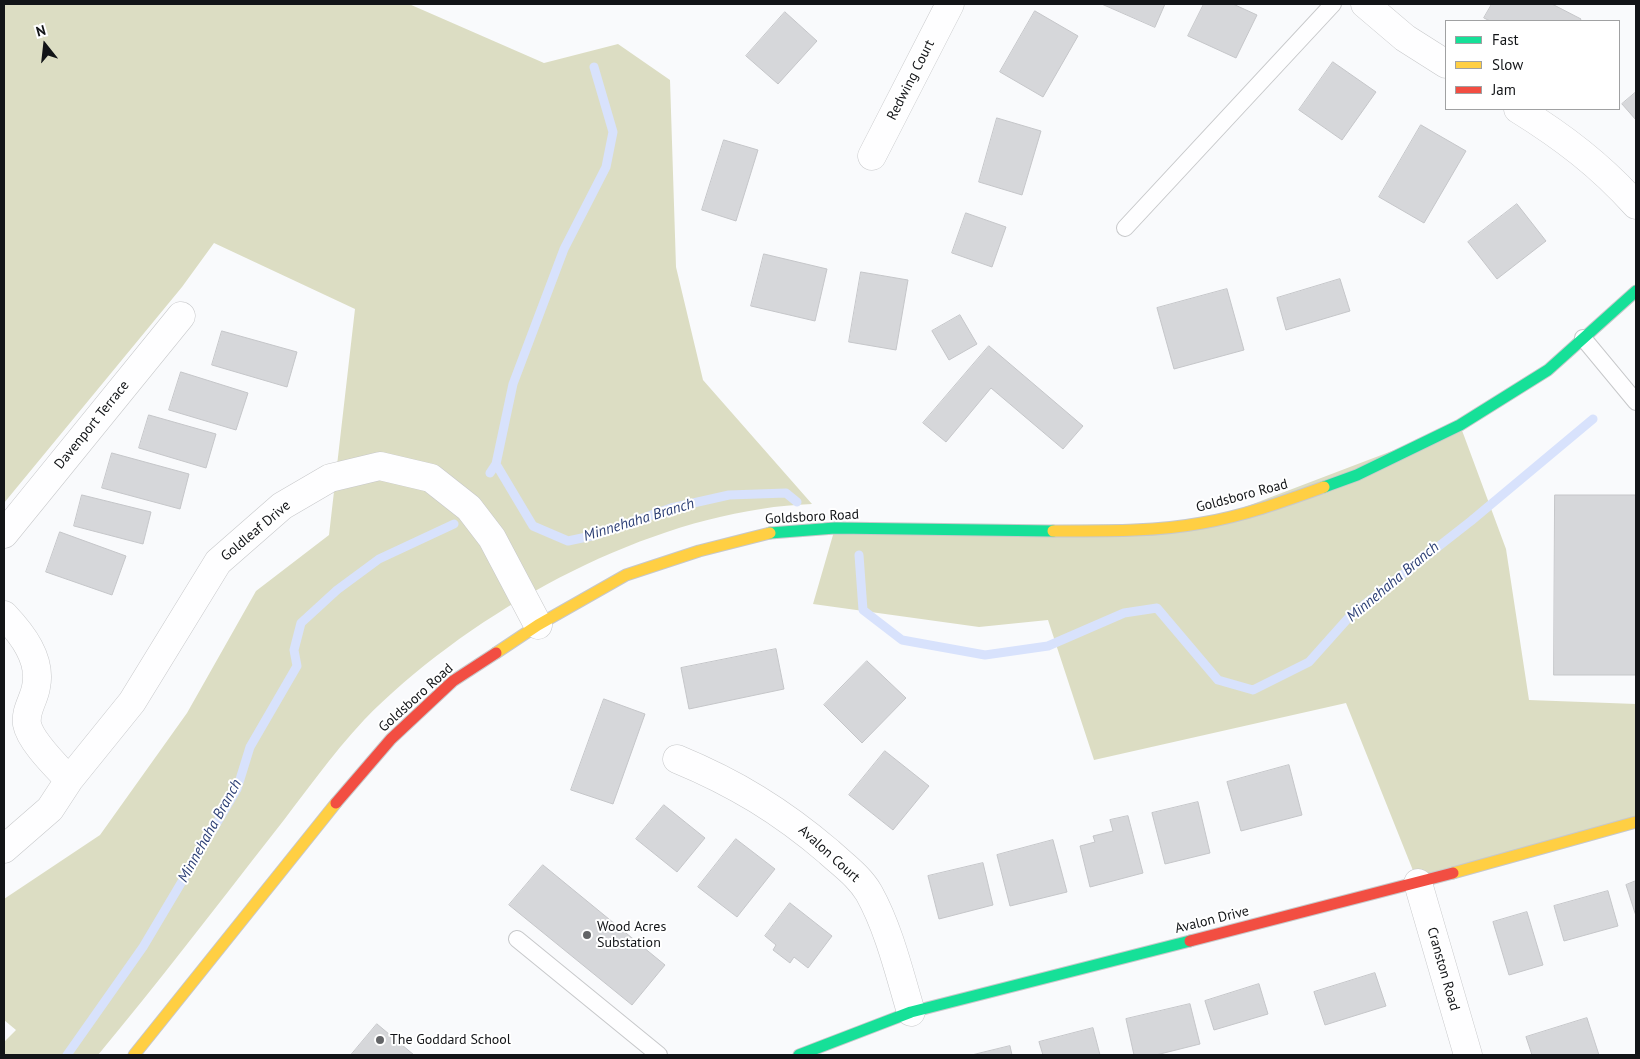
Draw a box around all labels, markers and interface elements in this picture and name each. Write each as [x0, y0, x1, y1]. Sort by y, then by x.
north arrow [20, 20, 70, 70]
legend [1445, 20, 1620, 110]
text: N [34, 21, 48, 41]
text: Fast [1492, 30, 1519, 49]
street label: Redwing Court [884, 37, 938, 123]
text: Slow [1492, 55, 1523, 74]
text: Jam [1492, 80, 1516, 99]
street label: Davenport Terrace [51, 377, 133, 473]
street label: Goldsboro Road [1194, 476, 1290, 516]
water label: Minnehaha Branch [581, 495, 697, 545]
street label: Goldleaf Drive [218, 497, 294, 565]
street label: Goldsboro Road [764, 506, 860, 528]
water label: Minnehaha Branch [1343, 538, 1443, 626]
street label: Goldsboro Road [375, 660, 457, 736]
water label: Minnehaha Branch [174, 776, 246, 886]
street label: Avalon Court [795, 822, 863, 886]
street label: Avalon Drive [1173, 903, 1251, 937]
place label: Wood Acres Substation [597, 919, 666, 952]
street label: Cranston Road [1423, 925, 1463, 1013]
marker: Wood Acres Substation [581, 929, 593, 941]
place label: The Goddard School [390, 1032, 511, 1048]
marker: The Goddard School [374, 1034, 386, 1046]

